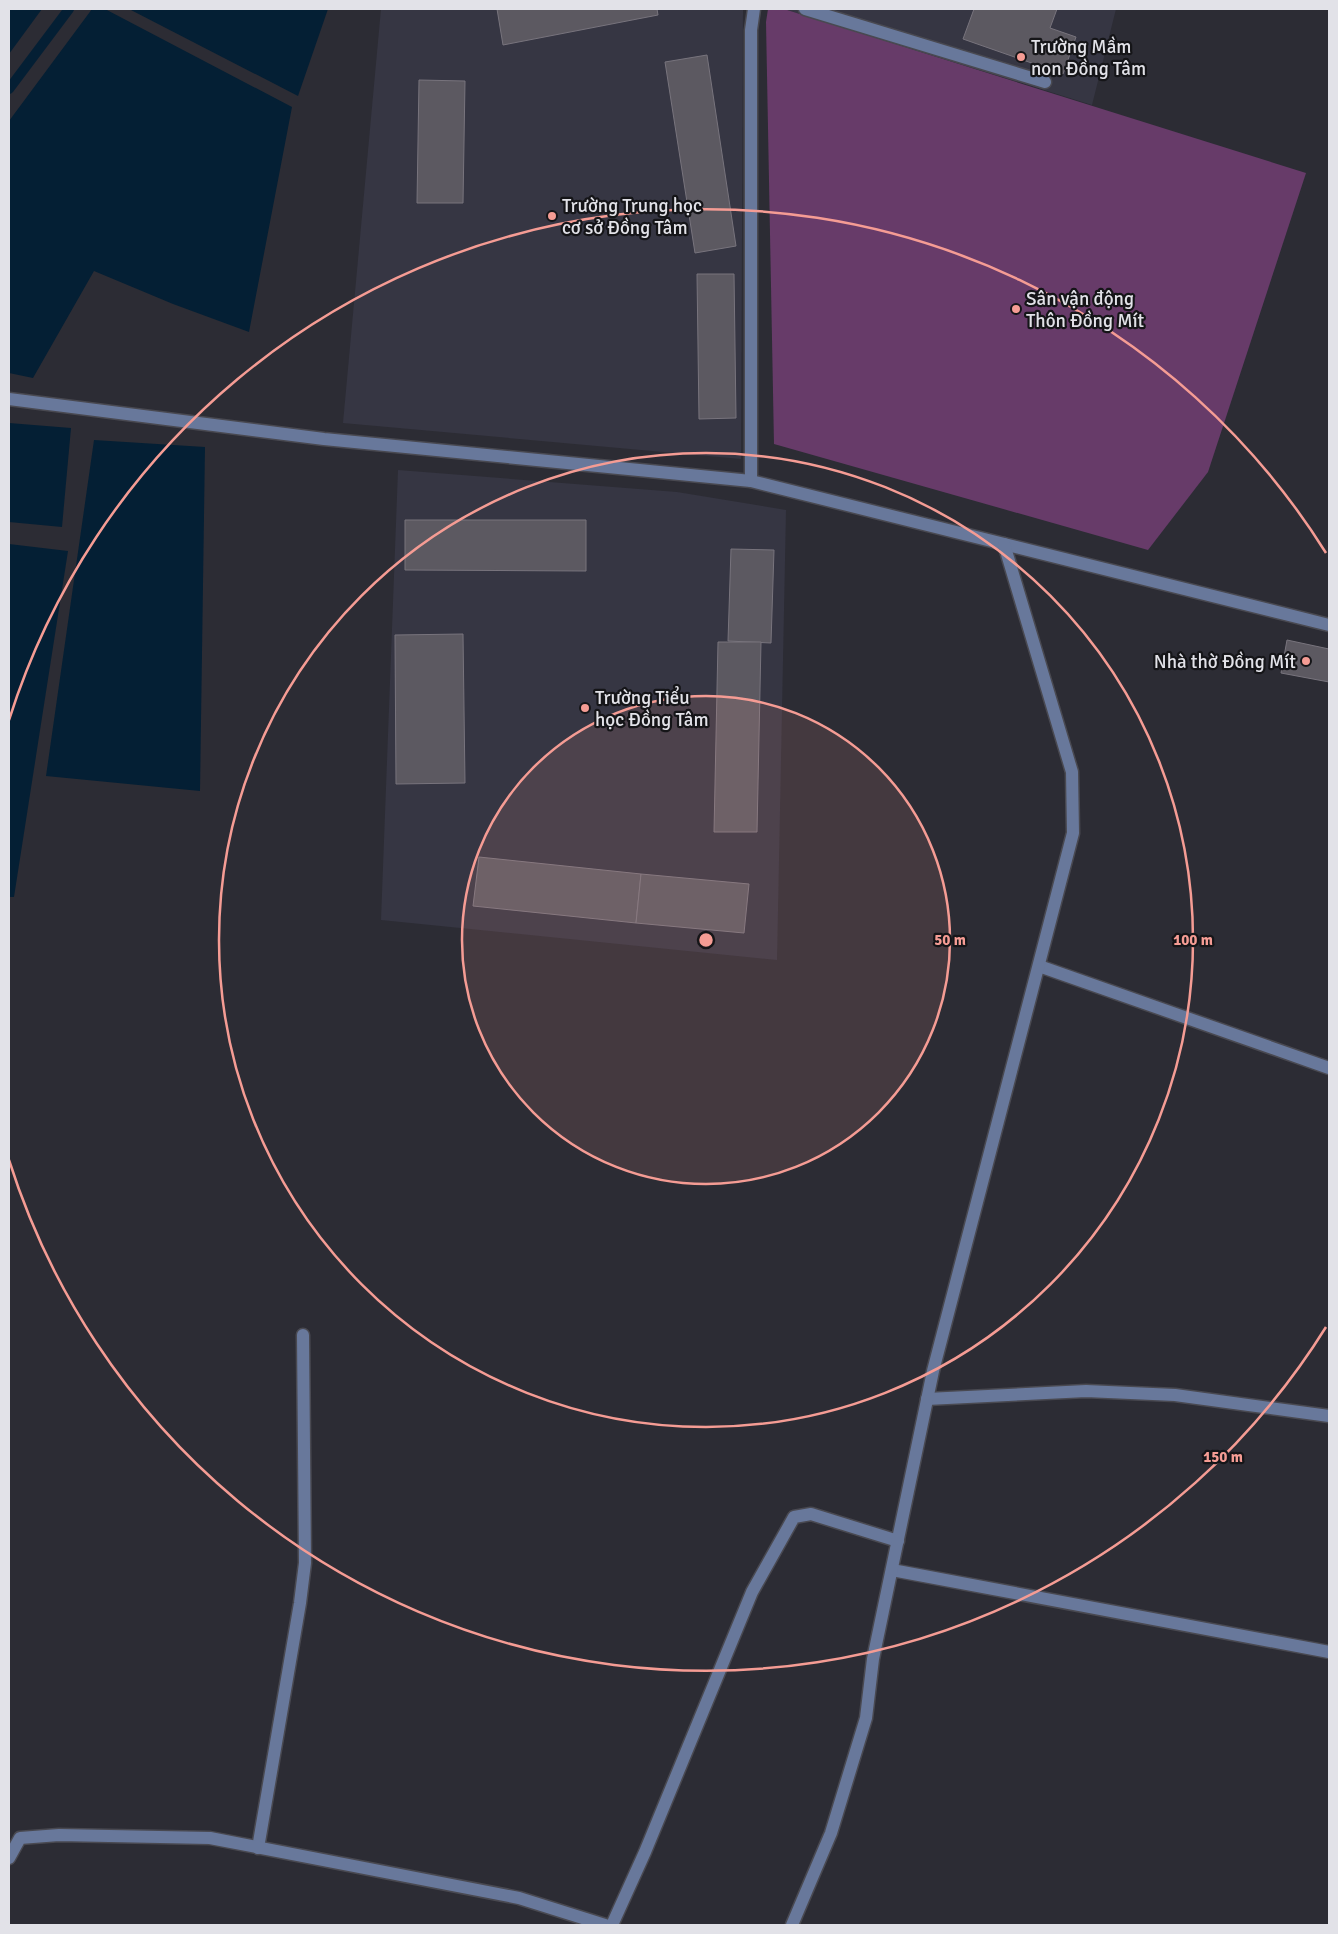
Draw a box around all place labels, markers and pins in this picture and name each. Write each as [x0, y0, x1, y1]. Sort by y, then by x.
place label: Trường Mầm non Đồng Tâm [1031, 35, 1146, 81]
marker: Trường Mầm non Đồng Tâm [1015, 51, 1027, 63]
place label: Trường Trung học cơ sở Đồng Tâm [562, 194, 702, 240]
marker: Trường Trung học cơ sở Đồng Tâm [546, 210, 558, 222]
place label: Sân vận động Thôn Đồng Mít [1026, 287, 1145, 333]
marker: Sân vận động Thôn Đồng Mít [1010, 303, 1022, 315]
place label: Nhà thờ Đồng Mít [1154, 650, 1296, 674]
marker: Nhà thờ Đồng Mít [1300, 655, 1312, 667]
place label: Trường Tiểu học Đồng Tâm [595, 685, 709, 732]
marker: Trường Tiểu học Đồng Tâm [579, 702, 591, 714]
centre of rings [697, 931, 715, 949]

